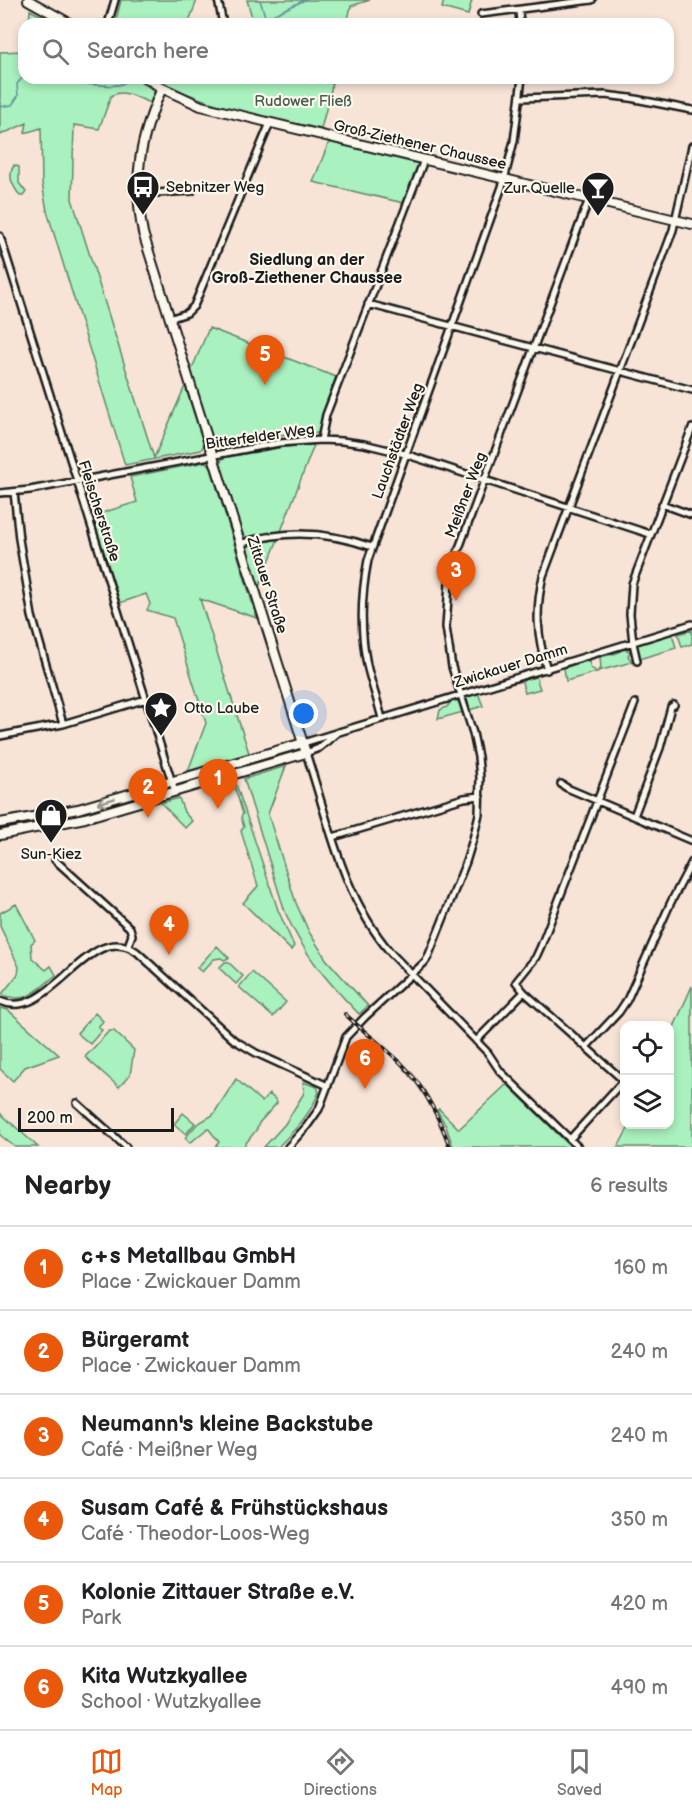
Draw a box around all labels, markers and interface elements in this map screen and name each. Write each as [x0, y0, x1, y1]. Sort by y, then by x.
search box [18, 18, 674, 84]
icon: search [39, 35, 72, 68]
text: Search here [87, 38, 209, 65]
park label: Rudower Fließ [254, 92, 352, 111]
street label: Groß-Ziethener Chaussee [332, 116, 508, 174]
bus stop icon: Sebnitzer Weg [125, 169, 161, 216]
bar icon: Zur Quelle [580, 170, 616, 217]
place label: Sebnitzer Weg [166, 178, 264, 197]
place label: Zur Quelle [503, 179, 575, 198]
district label: Siedlung an der Groß-Ziethener Chaussee [212, 251, 402, 288]
pin: 5 [246, 336, 284, 385]
street label: Lauchstädter Weg [368, 380, 428, 502]
street label: Bitterfelder Weg [204, 420, 316, 454]
street label: Meißner Weg [441, 449, 491, 541]
street label: Fleischerstraße [74, 458, 124, 564]
street label: Zittauer Straße [242, 533, 292, 636]
pin: 3 [436, 552, 476, 601]
street label: Zwickauer Damm [451, 640, 570, 692]
place icon: Otto Laube [143, 690, 179, 737]
place label: Otto Laube [184, 699, 259, 718]
your location [289, 699, 318, 728]
pin: 1 [198, 760, 238, 809]
pin: 2 [128, 768, 168, 818]
one-way arrow [97, 796, 116, 807]
shop icon: Sun-Kiez [33, 797, 69, 844]
place label: Sun-Kiez [21, 845, 82, 864]
pin: 4 [150, 906, 188, 955]
map controls [620, 1021, 674, 1129]
button: locate [620, 1021, 674, 1075]
pin: 6 [346, 1040, 385, 1089]
button: layers [620, 1075, 674, 1129]
scale bar [18, 1105, 174, 1132]
text: 200 m [27, 1109, 73, 1128]
text: Nearby [24, 1171, 111, 1202]
text: 6 results [590, 1174, 668, 1198]
text: c+s Metallbau GmbH [81, 1243, 296, 1270]
text: 1 [39, 1256, 48, 1280]
text: 160 m [614, 1256, 668, 1280]
text: Place · Zwickauer Damm [81, 1270, 301, 1294]
text: Bürgeramt [81, 1327, 189, 1354]
text: 2 [38, 1340, 49, 1364]
text: 240 m [611, 1340, 668, 1364]
text: Place · Zwickauer Damm [81, 1354, 301, 1378]
text: Neumann's kleine Backstube [81, 1411, 373, 1438]
text: 3 [38, 1424, 49, 1448]
text: 240 m [611, 1424, 668, 1448]
text: Café · Meißner Weg [81, 1438, 257, 1462]
text: Susam Café & Frühstückshaus [81, 1495, 388, 1522]
text: 4 [38, 1508, 49, 1532]
text: 350 m [611, 1508, 668, 1532]
text: Café · Theodor-Loos-Weg [81, 1522, 310, 1546]
text: Kolonie Zittauer Straße e.V. [81, 1579, 354, 1606]
text: 5 [38, 1592, 49, 1616]
text: 420 m [610, 1592, 668, 1616]
text: Park [81, 1606, 121, 1630]
text: Kita Wutzkyallee [81, 1663, 247, 1690]
text: 6 [37, 1676, 50, 1700]
text: 490 m [611, 1676, 668, 1700]
text: School · Wutzkyallee [81, 1690, 261, 1714]
tab: Map [90, 1745, 123, 1800]
tab: Directions [303, 1745, 377, 1800]
tab: Saved [557, 1745, 602, 1800]

